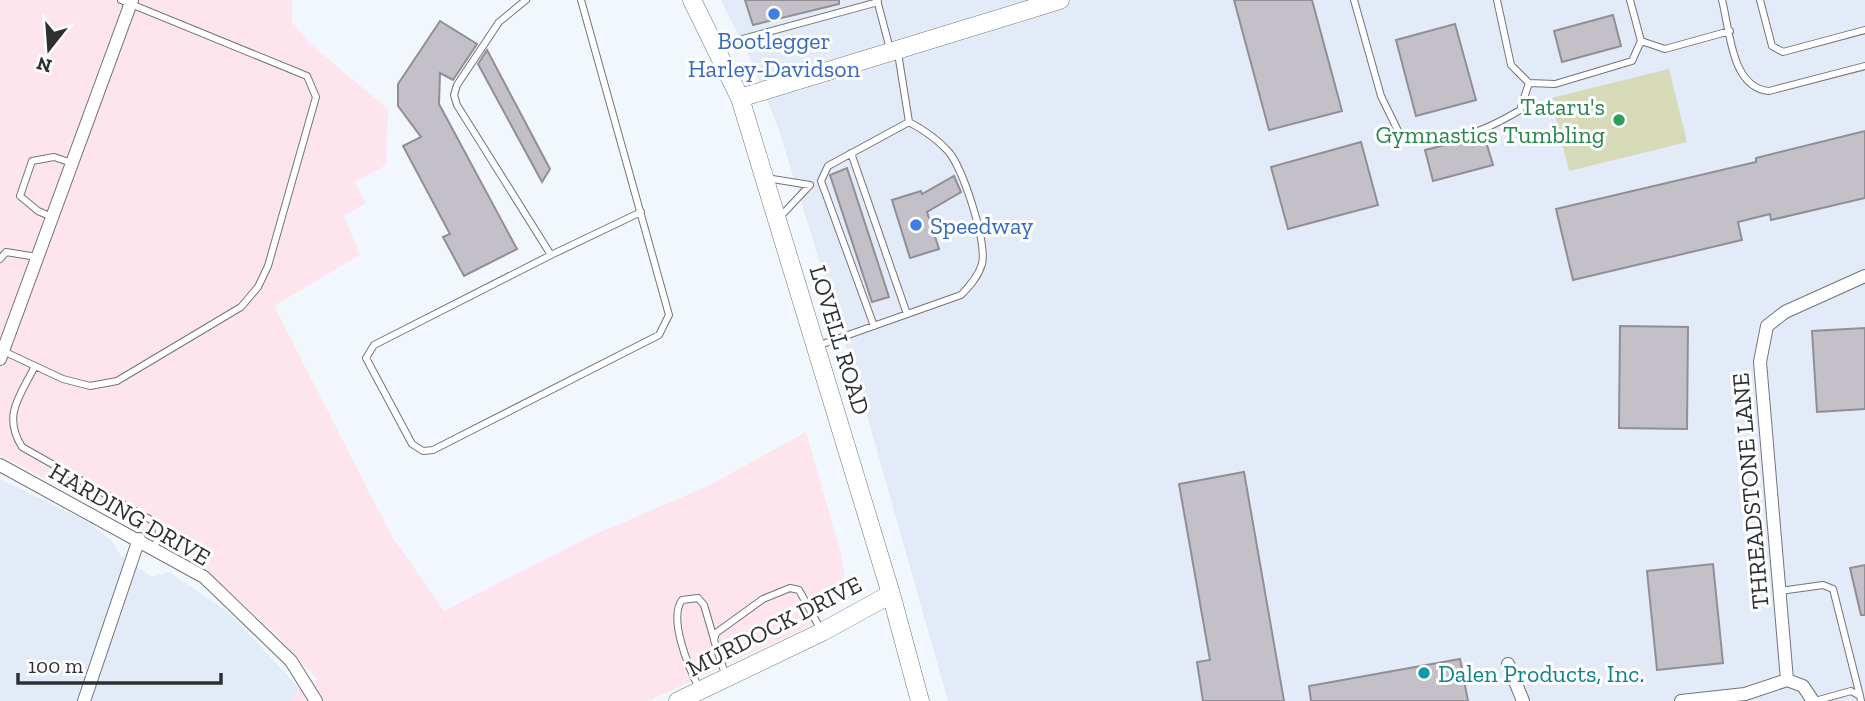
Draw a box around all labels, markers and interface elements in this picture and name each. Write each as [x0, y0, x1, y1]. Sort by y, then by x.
marker: Bootlegger Harley-Davidson [766, 6, 782, 22]
north arrow [14, 14, 84, 84]
place label: Bootlegger Harley-Davidson [688, 26, 861, 83]
text: N [34, 52, 54, 78]
place label: Tataru's Gymnastics Tumbling [1375, 92, 1605, 149]
marker: Tataru's Gymnastics Tumbling [1611, 112, 1627, 128]
place label: Speedway [930, 211, 1034, 240]
marker: Speedway [908, 217, 924, 233]
street label: LOVELL ROAD [804, 262, 876, 418]
street label: THREADSTONE LANE [1725, 372, 1775, 610]
street label: HARDING DRIVE [44, 456, 216, 572]
street label: MURDOCK DRIVE [682, 569, 866, 683]
scale bar [18, 642, 220, 686]
text: 100 m [28, 653, 83, 678]
place label: Dalen Products, Inc. [1438, 659, 1644, 688]
marker: Dalen Products, Inc. [1416, 665, 1432, 681]

